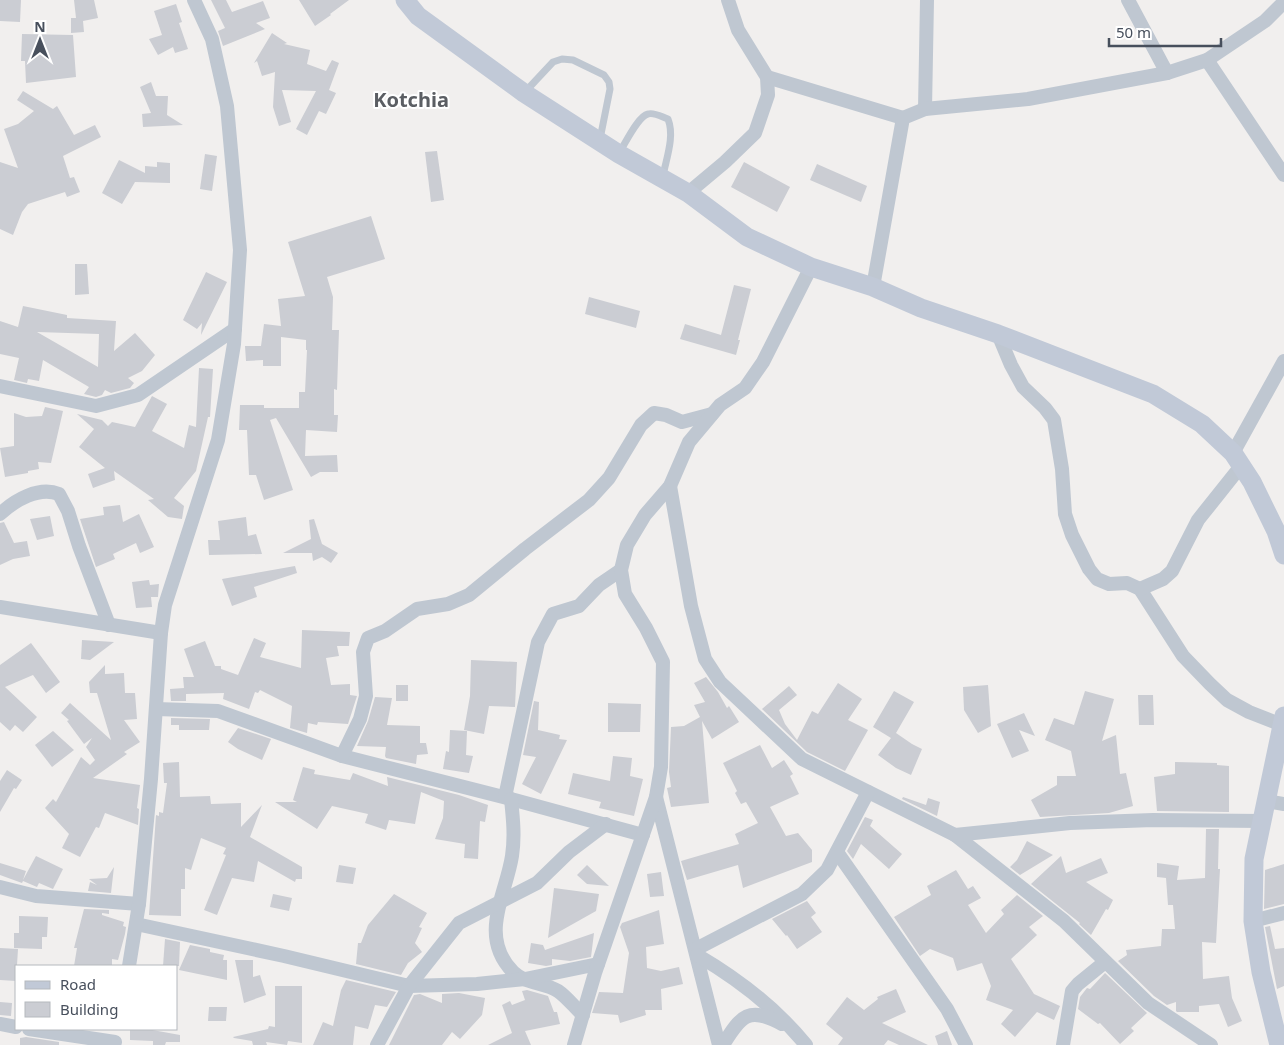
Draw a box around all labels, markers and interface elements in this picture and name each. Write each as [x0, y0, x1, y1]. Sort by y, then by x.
north arrow [15, 15, 65, 65]
scale bar [1109, 15, 1222, 47]
text: N [34, 17, 46, 36]
text: 50 m [1116, 22, 1151, 42]
district label: Kotchia [373, 86, 449, 113]
legend [15, 965, 178, 1030]
text: Road [60, 974, 96, 994]
text: Building [60, 999, 118, 1019]

